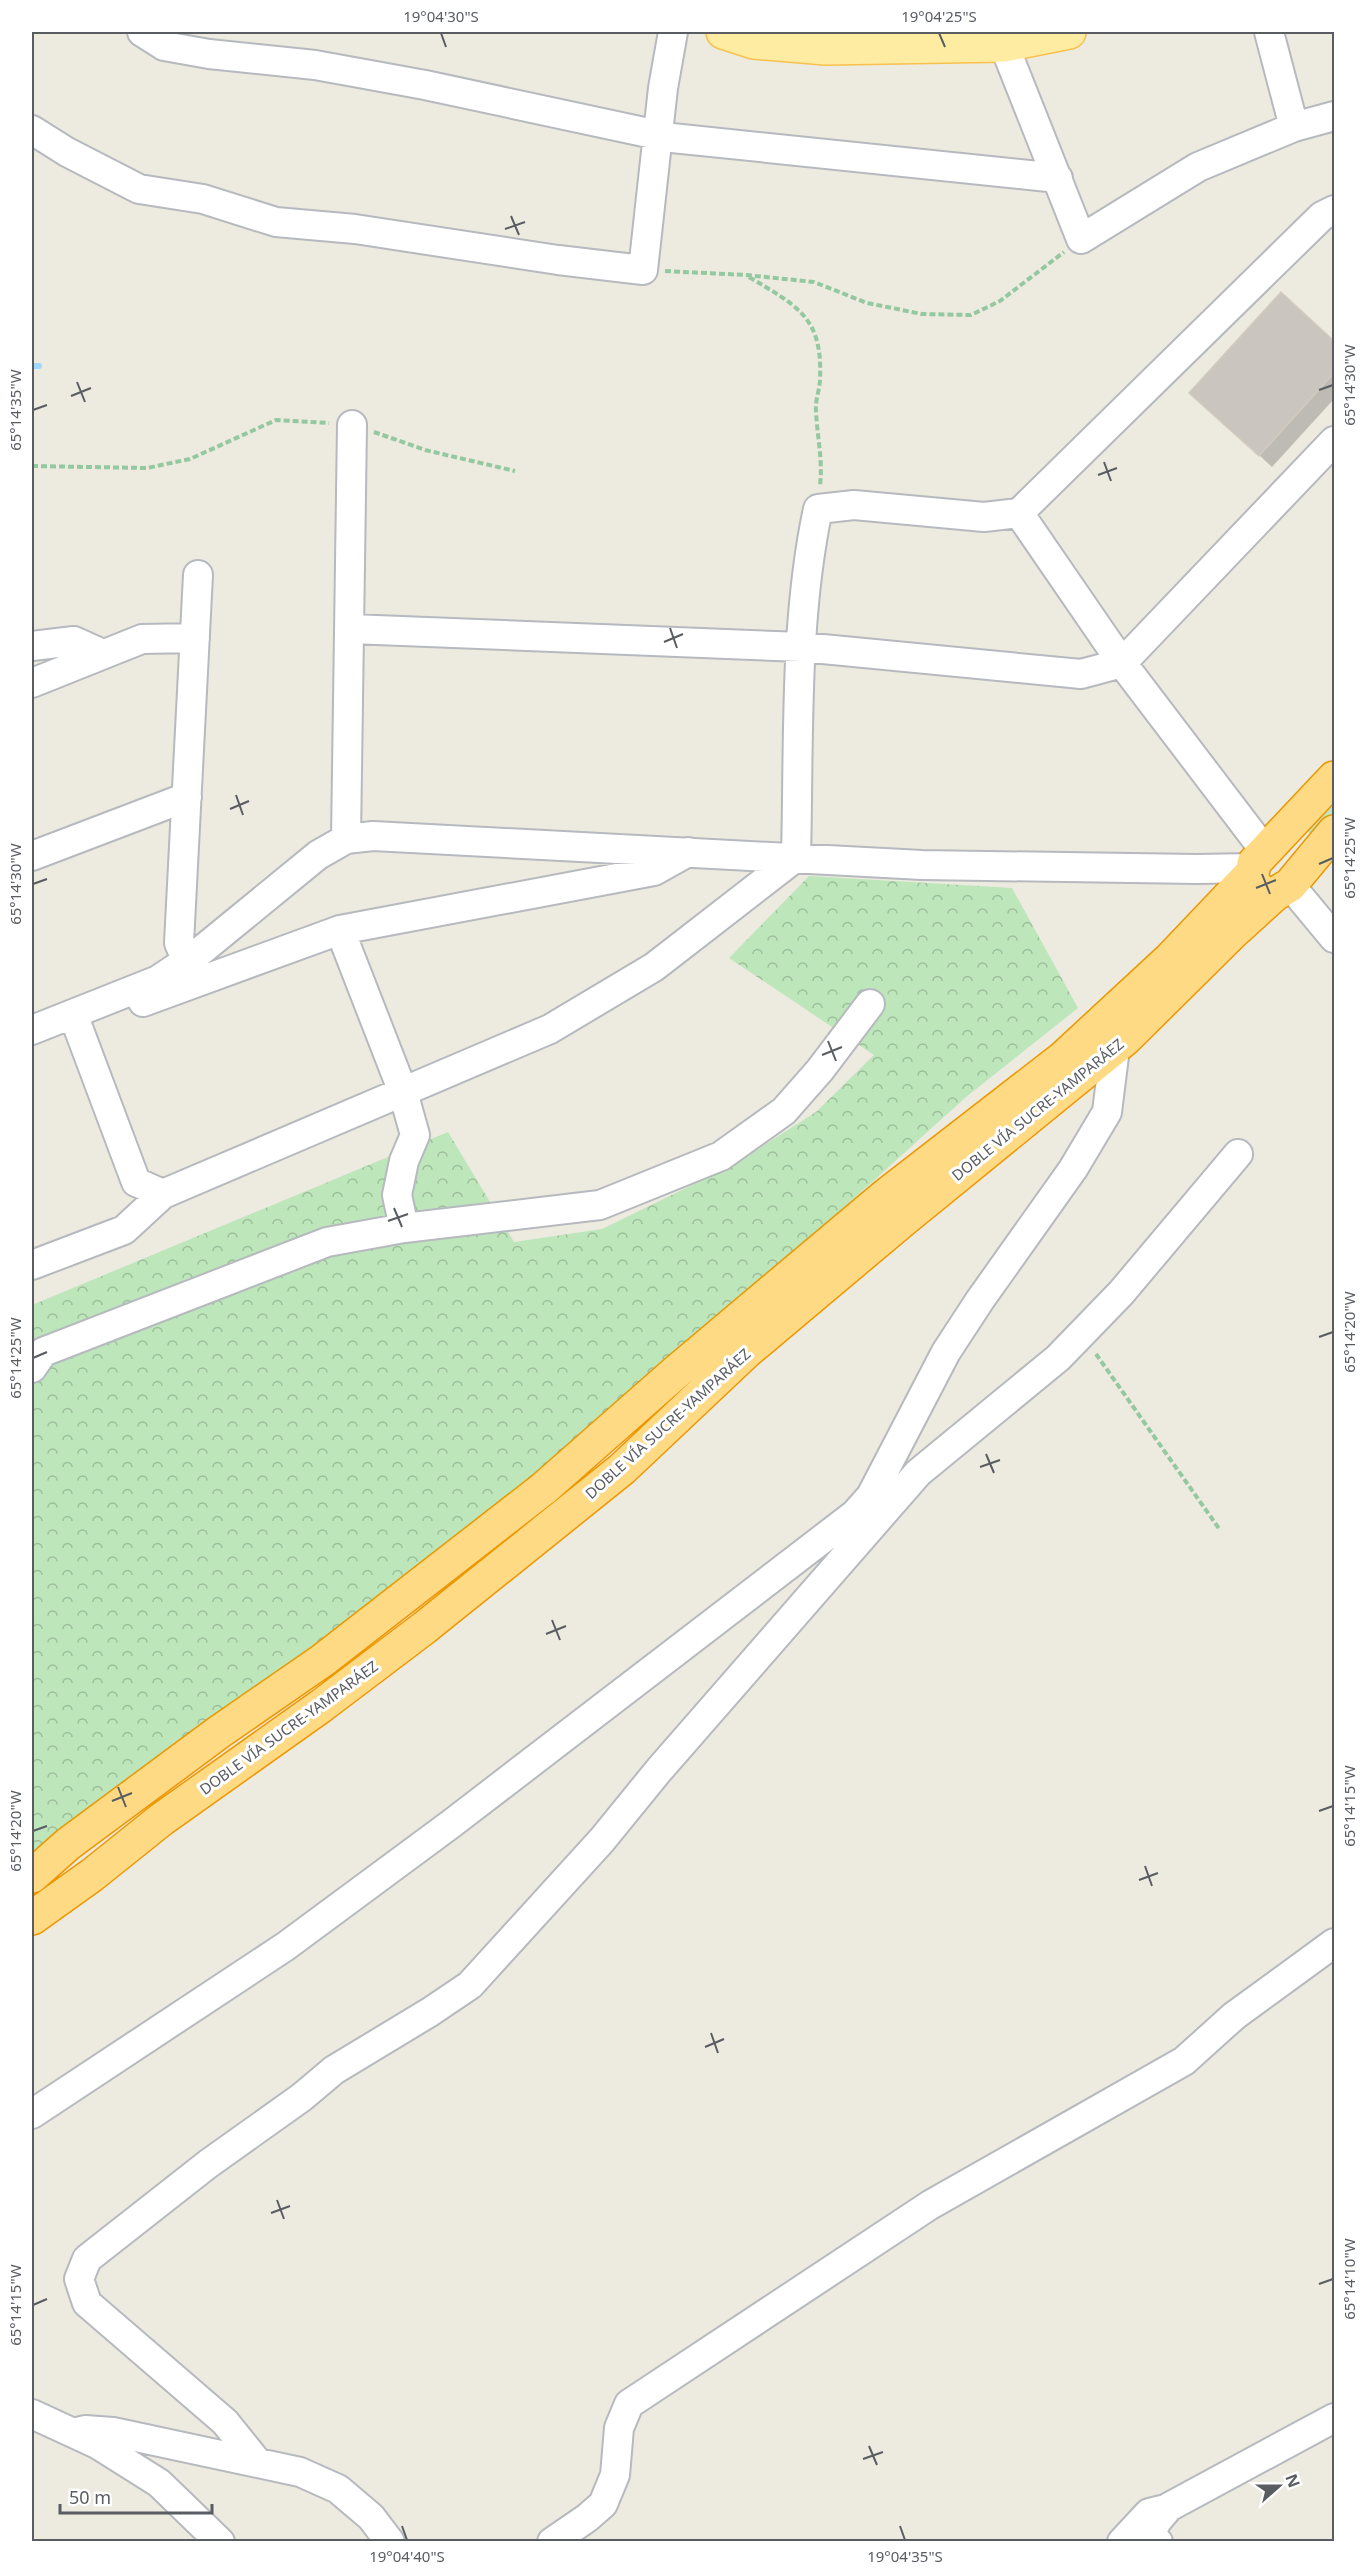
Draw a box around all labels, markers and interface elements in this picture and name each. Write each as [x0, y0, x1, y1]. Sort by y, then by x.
text: 19°04'30"S [403, 6, 479, 26]
text: 19°04'25"S [901, 6, 977, 26]
text: 65°14'30"W [1339, 344, 1359, 426]
text: 65°14'35"W [5, 369, 25, 451]
text: 65°14'25"W [1339, 817, 1359, 899]
text: 65°14'30"W [5, 843, 25, 925]
street label: DOBLE VÍA SUCRE-YAMPARÁEZ [947, 1034, 1128, 1185]
text: 65°14'20"W [1339, 1291, 1359, 1373]
text: 65°14'25"W [5, 1317, 25, 1399]
street label: DOBLE VÍA SUCRE-YAMPARÁEZ [580, 1344, 754, 1503]
street label: DOBLE VÍA SUCRE-YAMPARÁEZ [195, 1656, 382, 1799]
text: 65°14'15"W [1339, 1765, 1359, 1847]
text: 65°14'20"W [5, 1790, 25, 1872]
text: 65°14'10"W [1339, 2238, 1359, 2320]
text: 65°14'15"W [5, 2264, 25, 2346]
north arrow [1249, 2456, 1309, 2516]
text: N [1280, 2471, 1306, 2491]
scale bar [60, 2477, 212, 2515]
text: 50 m [69, 2485, 111, 2509]
text: 19°04'40"S [369, 2546, 445, 2566]
text: 19°04'35"S [867, 2546, 943, 2566]

